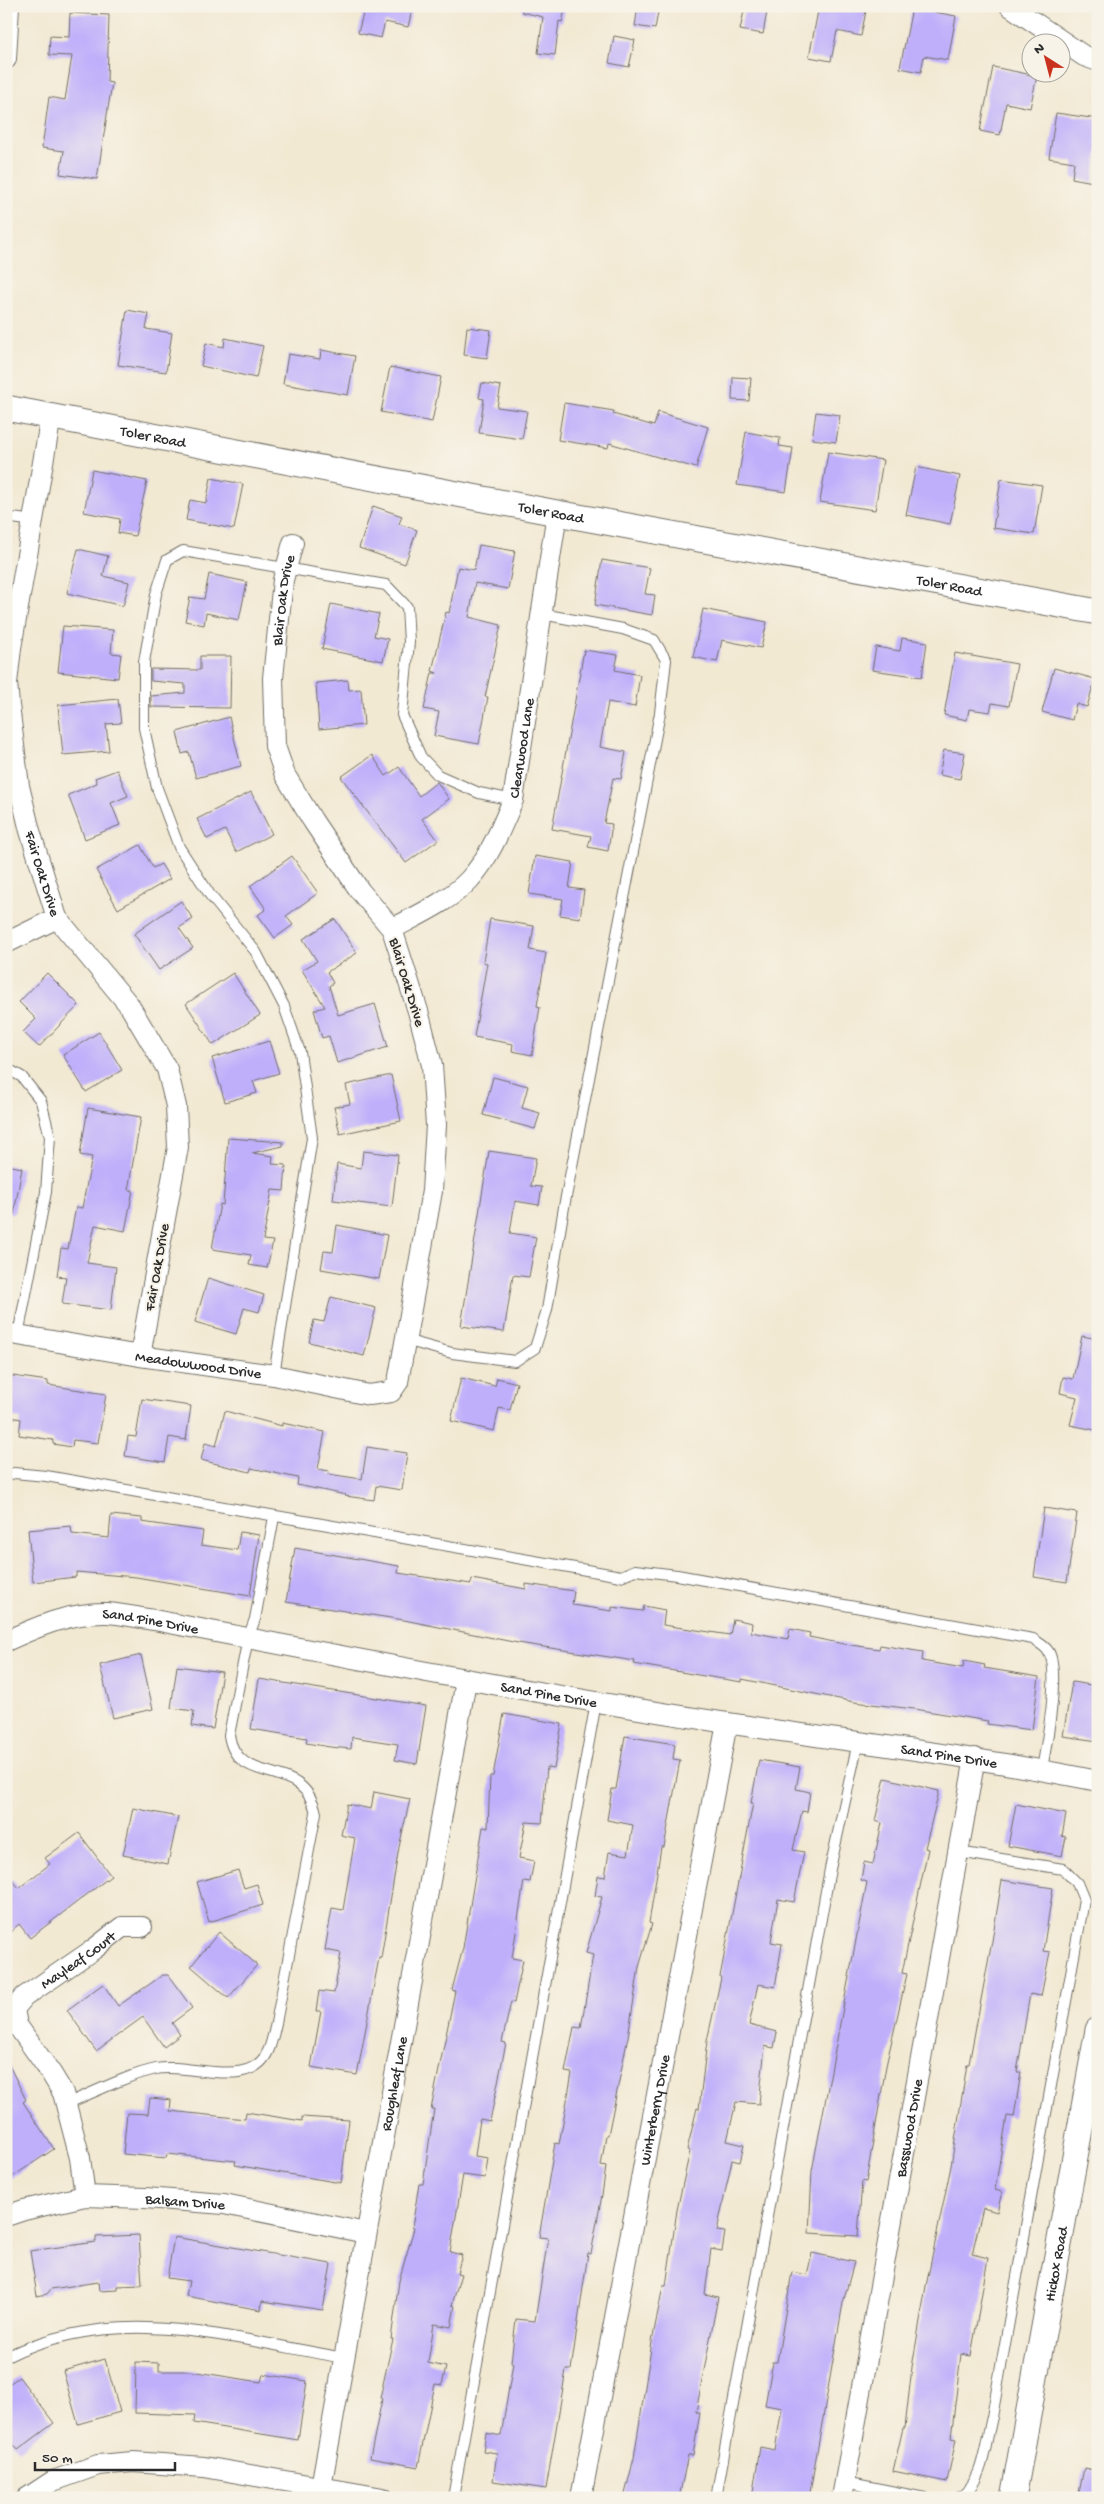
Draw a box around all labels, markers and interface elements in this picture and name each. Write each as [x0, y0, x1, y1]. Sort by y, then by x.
north arrow [1022, 32, 1072, 82]
text: N [1031, 40, 1049, 59]
street label: Toler Road [118, 423, 188, 453]
street label: Toler Road [516, 499, 586, 529]
street label: Blair Oak Drive [269, 553, 300, 648]
street label: Toler Road [914, 572, 985, 602]
street label: Clearwood Lane [506, 697, 540, 800]
street label: Fair Oak Drive [19, 828, 63, 919]
street label: Blair Oak Drive [384, 935, 428, 1029]
street label: Fair Oak Drive [141, 1222, 175, 1313]
street label: Meadowwood Drive [134, 1348, 263, 1384]
street label: Sand Pine Drive [102, 1606, 200, 1639]
street label: Sand Pine Drive [499, 1679, 598, 1713]
street label: Sand Pine Drive [899, 1741, 999, 1774]
street label: Mayleaf Court [38, 1927, 122, 1994]
street label: Roughleaf Lane [378, 2035, 413, 2132]
street label: Winterberry Drive [637, 2053, 675, 2167]
street label: Basswood Drive [893, 2078, 928, 2180]
street label: Balsam Drive [144, 2191, 226, 2215]
street label: Hickox Road [1042, 2224, 1073, 2303]
scale bar [35, 2439, 175, 2471]
text: 50 m [42, 2450, 73, 2468]

